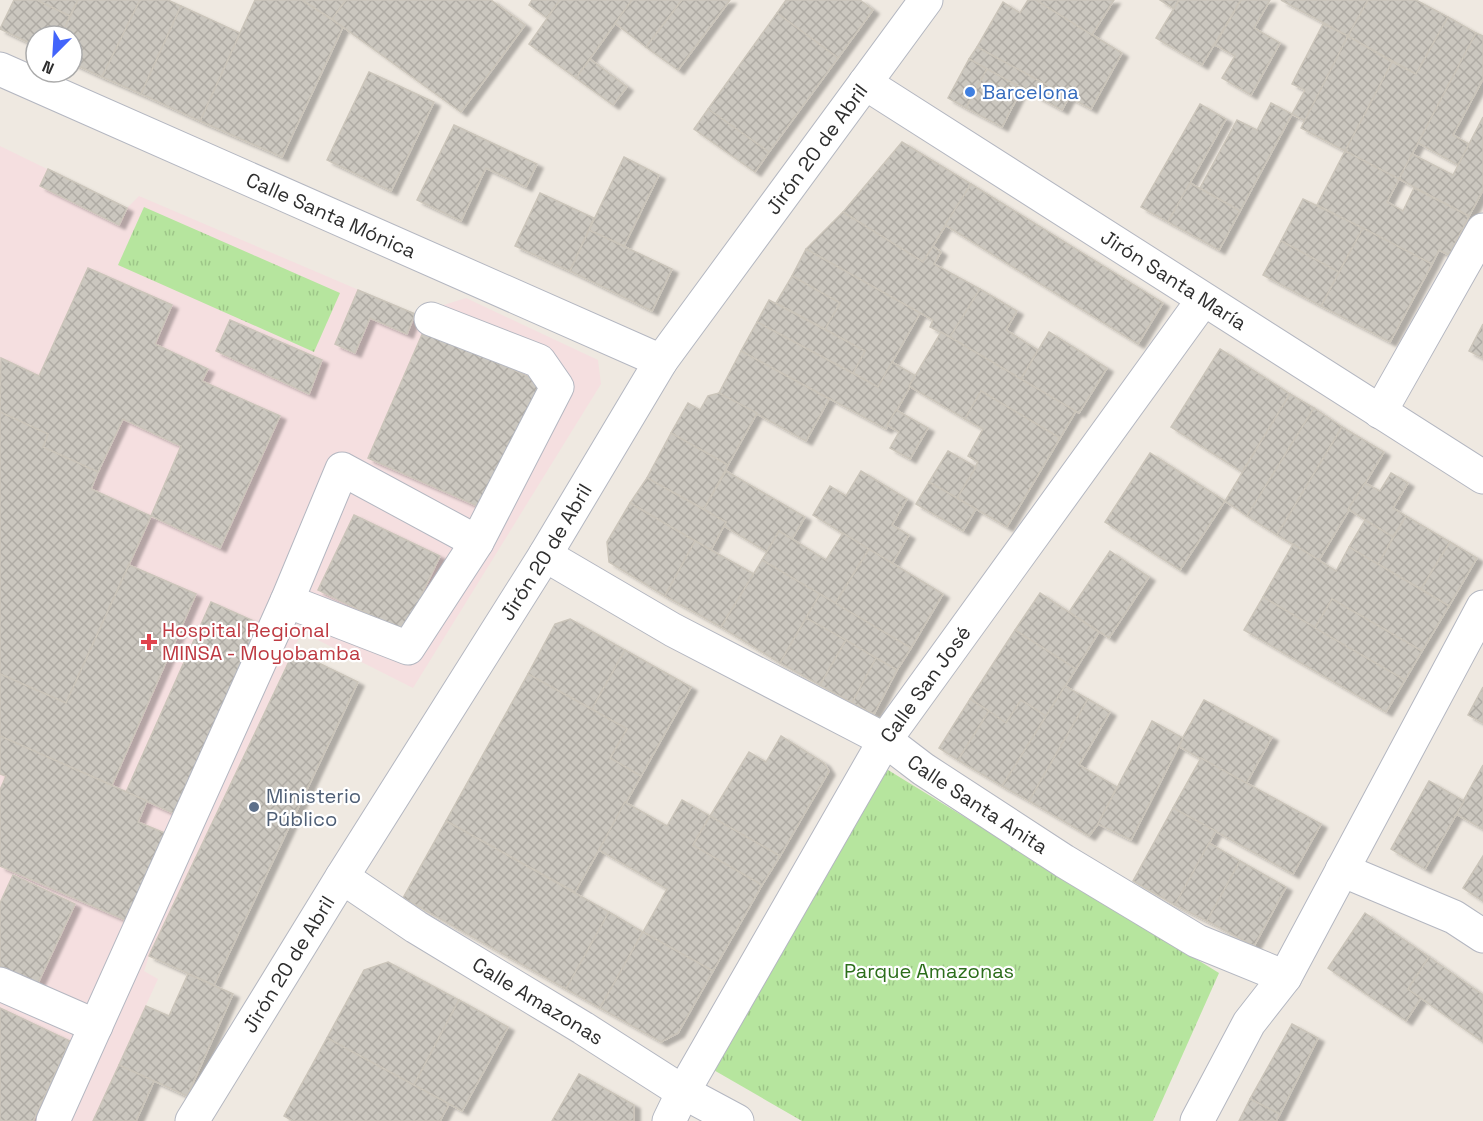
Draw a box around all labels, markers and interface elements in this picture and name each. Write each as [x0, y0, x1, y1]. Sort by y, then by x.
north arrow [24, 24, 84, 84]
text: N [39, 55, 57, 79]
street label: Jirón 20 de Abril [760, 78, 873, 220]
place label: Barcelona [982, 79, 1079, 105]
marker: Barcelona [963, 85, 977, 99]
street label: Calle Santa Mónica [242, 166, 420, 264]
street label: Jirón Santa María [1096, 224, 1251, 336]
street label: Jirón 20 de Abril [494, 479, 598, 626]
place label: Hospital Regional MINSA - Moyobamba [162, 617, 360, 666]
street label: Calle San José [874, 620, 976, 748]
marker: Hospital Regional MINSA - Moyobamba [140, 633, 158, 651]
street label: Calle Santa Anita [902, 749, 1053, 860]
place label: Ministerio Público [266, 783, 361, 832]
marker: Ministerio Público [247, 800, 261, 814]
street label: Jirón 20 de Abril [236, 891, 340, 1038]
street label: Calle Amazonas [468, 951, 608, 1051]
park label: Parque Amazonas [844, 958, 1014, 984]

